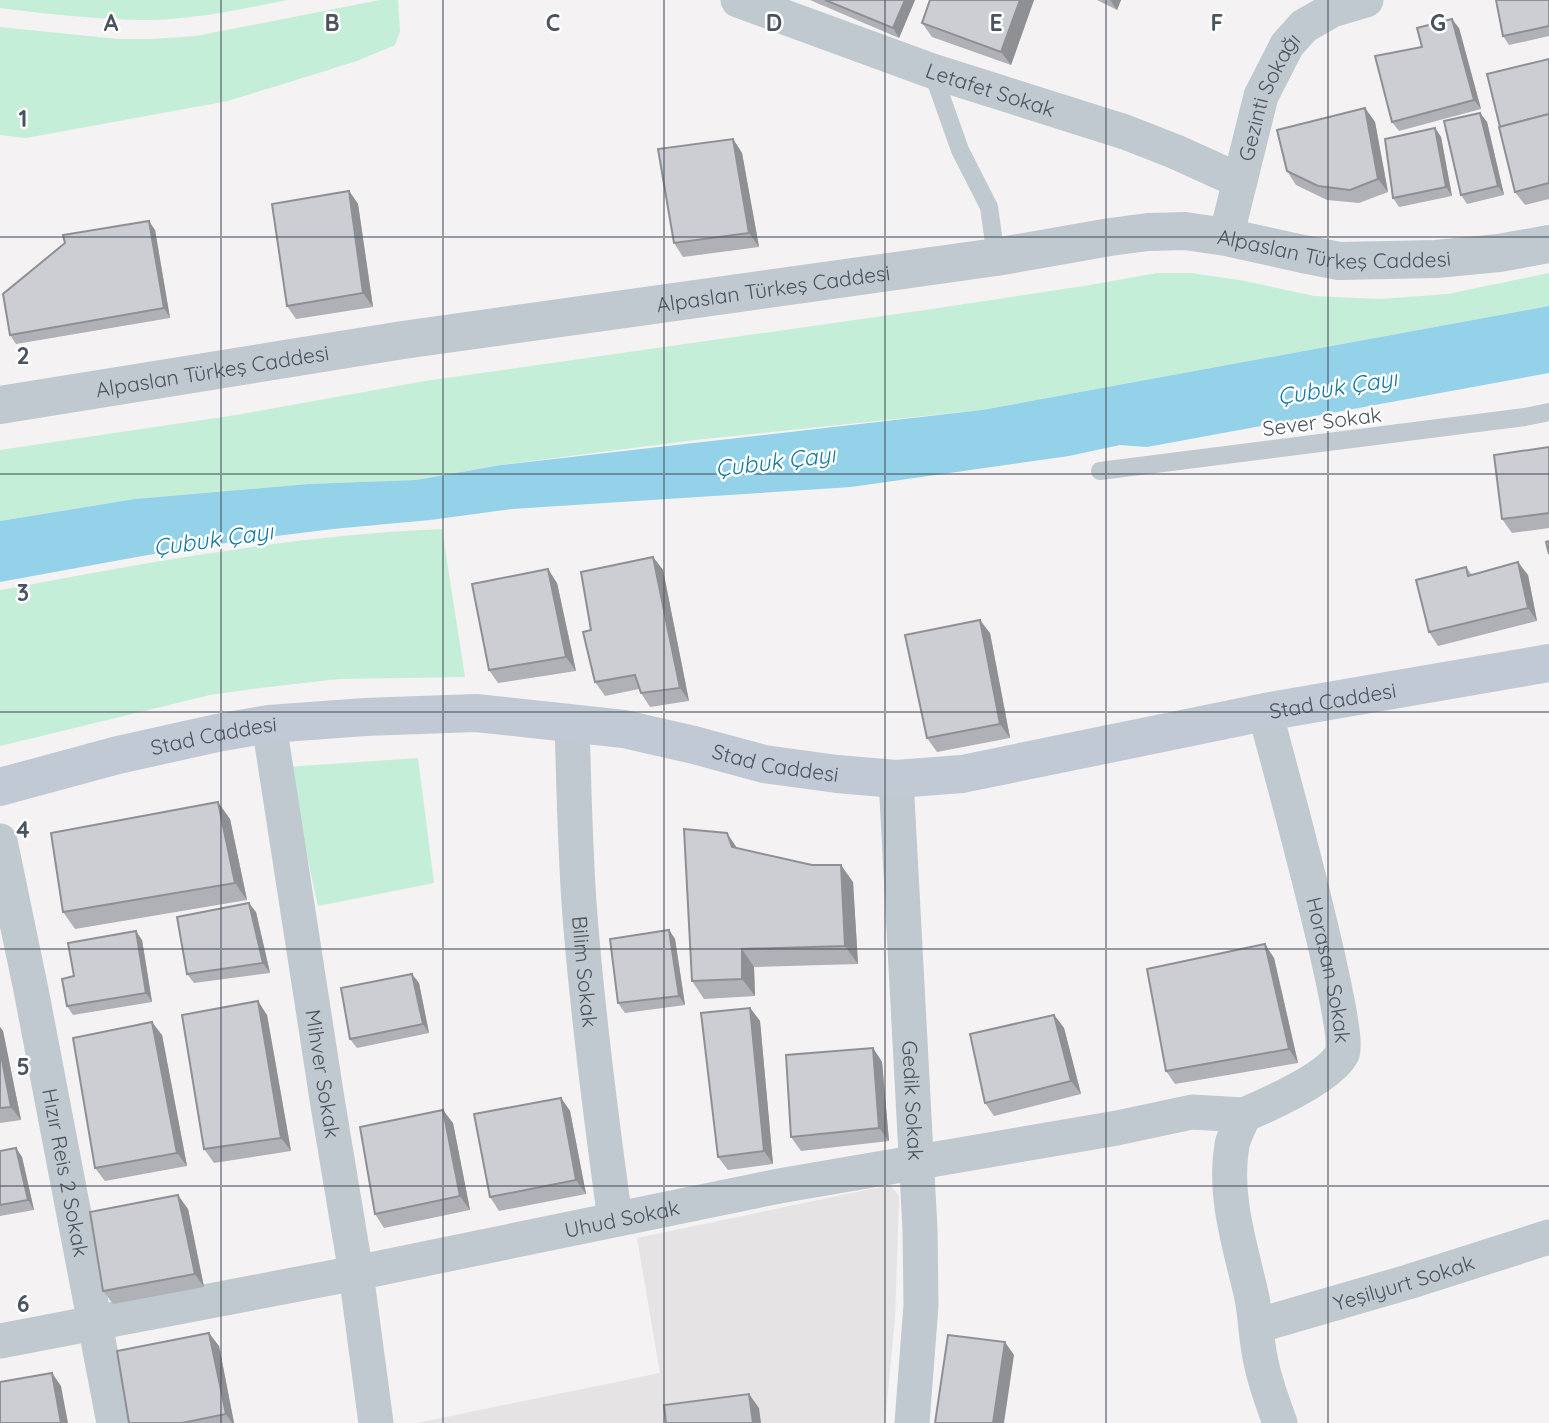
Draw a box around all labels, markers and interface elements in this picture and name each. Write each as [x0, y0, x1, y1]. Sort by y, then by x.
text: A [104, 8, 119, 37]
text: B [324, 8, 340, 37]
text: C [546, 8, 560, 37]
text: D [766, 8, 782, 37]
text: E [989, 8, 1003, 37]
text: F [1211, 8, 1223, 37]
text: G [1430, 8, 1446, 37]
street label: Gezinti Sokağı [1232, 27, 1305, 164]
street label: Letafet Sokak [922, 57, 1058, 122]
text: 1 [19, 104, 27, 133]
street label: Alpaslan Türkeş Caddesi [1216, 223, 1452, 274]
street label: Alpaslan Türkeş Caddesi [655, 259, 892, 317]
street label: Alpaslan Türkeş Caddesi [94, 339, 331, 402]
text: 2 [16, 341, 30, 370]
water label: Çubuk Çayı [1275, 363, 1401, 411]
street label: Sever Sokak [1261, 401, 1383, 441]
water label: Çubuk Çayı [713, 439, 839, 483]
water label: Çubuk Çayı [151, 516, 277, 562]
text: 3 [17, 578, 29, 607]
street label: Stad Caddesi [1267, 677, 1398, 724]
street label: Stad Caddesi [148, 710, 278, 760]
street label: Stad Caddesi [709, 738, 840, 787]
text: 4 [16, 815, 30, 844]
street label: Horasan Sokak [1301, 894, 1356, 1044]
street label: Bilim Sokak [567, 915, 604, 1029]
street label: Mihver Sokak [300, 1008, 346, 1140]
street label: Gedik Sokak [897, 1040, 929, 1161]
text: 5 [16, 1052, 30, 1081]
street label: Hızır Reis 2 Sokak [37, 1086, 95, 1259]
street label: Uhud Sokak [562, 1194, 682, 1243]
street label: Yeşilyurt Sokak [1330, 1249, 1478, 1316]
text: 6 [17, 1289, 29, 1318]

